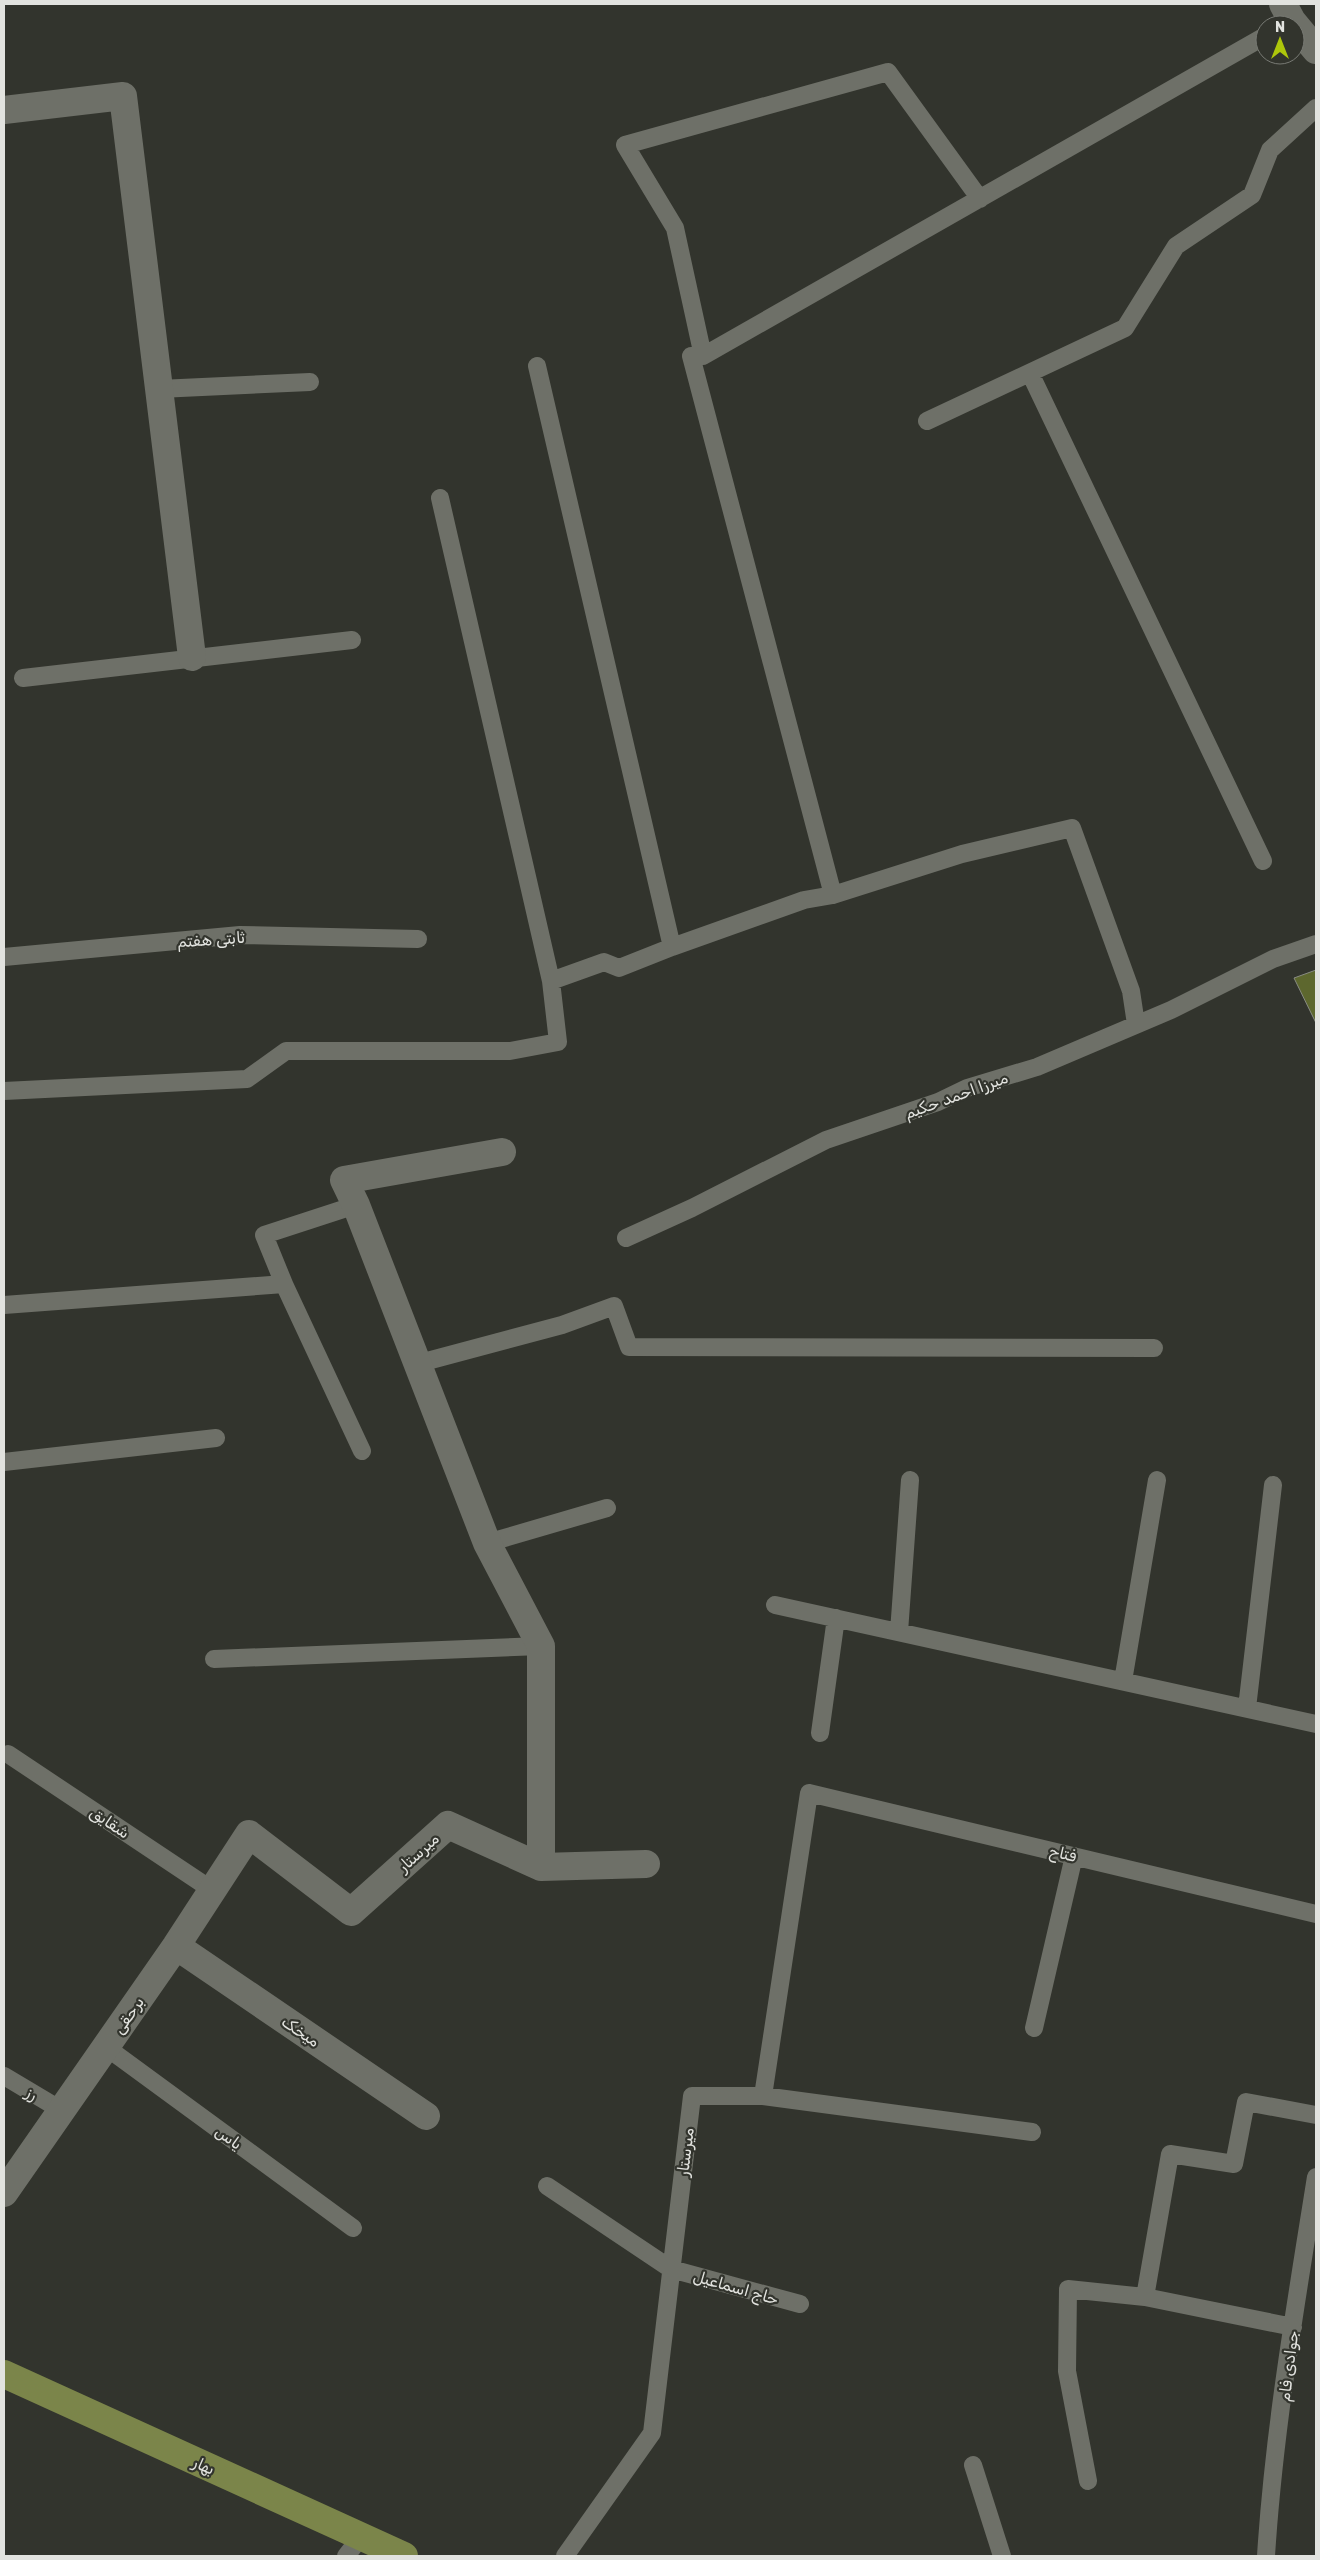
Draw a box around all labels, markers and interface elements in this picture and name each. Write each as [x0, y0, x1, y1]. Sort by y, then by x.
north arrow [1255, 15, 1305, 65]
text: N [1275, 19, 1285, 36]
street label: ثابتی هفتم [176, 928, 246, 952]
street label: میرزا احمد حکیم [902, 1068, 1011, 1124]
street label: شقایق [86, 1802, 133, 1843]
street label: میرستار [393, 1829, 444, 1877]
street label: فتاح [1047, 1841, 1079, 1868]
street label: برحقی [109, 1993, 149, 2038]
street label: میخک [278, 2012, 323, 2051]
street label: رز [21, 2082, 41, 2105]
street label: یاس [212, 2121, 246, 2153]
street label: میرستار [673, 2127, 699, 2179]
street label: حاج اسماعیل [691, 2266, 781, 2311]
street label: جوادی فام [1275, 2330, 1303, 2403]
street label: بهار [189, 2452, 218, 2480]

